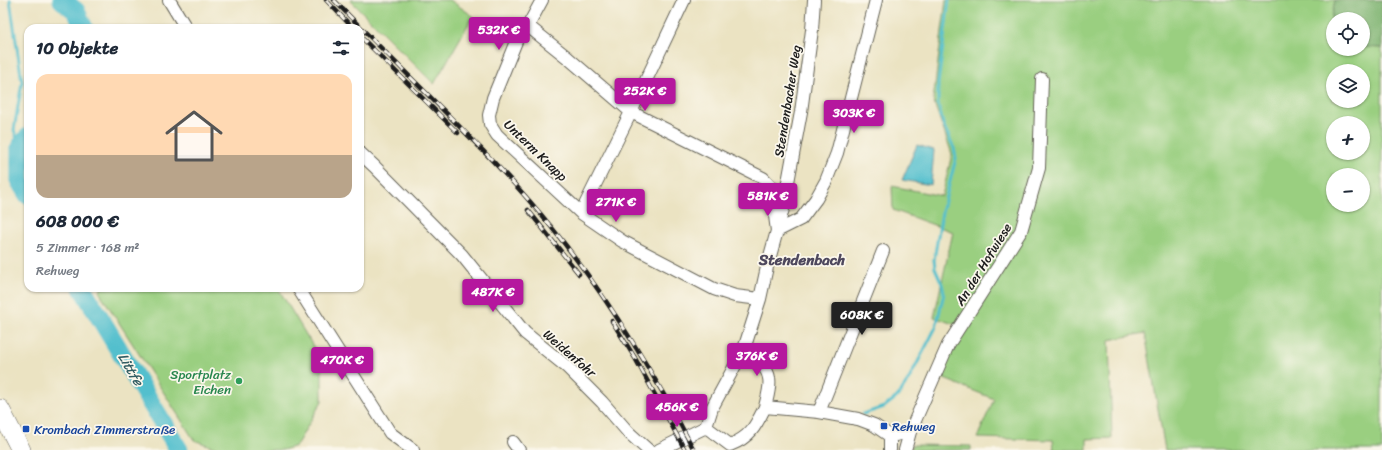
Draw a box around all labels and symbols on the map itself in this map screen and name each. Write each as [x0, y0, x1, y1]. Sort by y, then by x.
pin: 532K € [466, 17, 532, 51]
street label: Stendenbacher Weg [767, 43, 808, 159]
pin: 252K € [612, 78, 678, 112]
pin: 303K € [821, 100, 887, 134]
street label: Unterm Knapp [498, 114, 573, 187]
pin: 581K € [735, 183, 801, 217]
pin: 271K € [583, 189, 649, 223]
street label: An der Hofwiese [948, 218, 1018, 311]
district label: Stendenbach [758, 247, 845, 273]
pin: 487K € [460, 279, 526, 313]
pin: 608K € [829, 302, 895, 336]
street label: Weidenfohr [538, 323, 602, 384]
pin: 376K € [724, 343, 790, 377]
pin: 470K € [309, 347, 375, 381]
water label: Littfe [111, 348, 151, 392]
place label: Sportplatz Eichen [170, 363, 232, 401]
marker: Sportplatz Eichen [234, 376, 244, 386]
pin: 456K € [644, 394, 710, 428]
place label: Rehweg [892, 415, 936, 438]
place label: Krombach Zimmerstraße [34, 418, 175, 441]
marker: Rehweg [879, 421, 889, 431]
marker: Krombach Zimmerstraße [21, 424, 31, 434]

